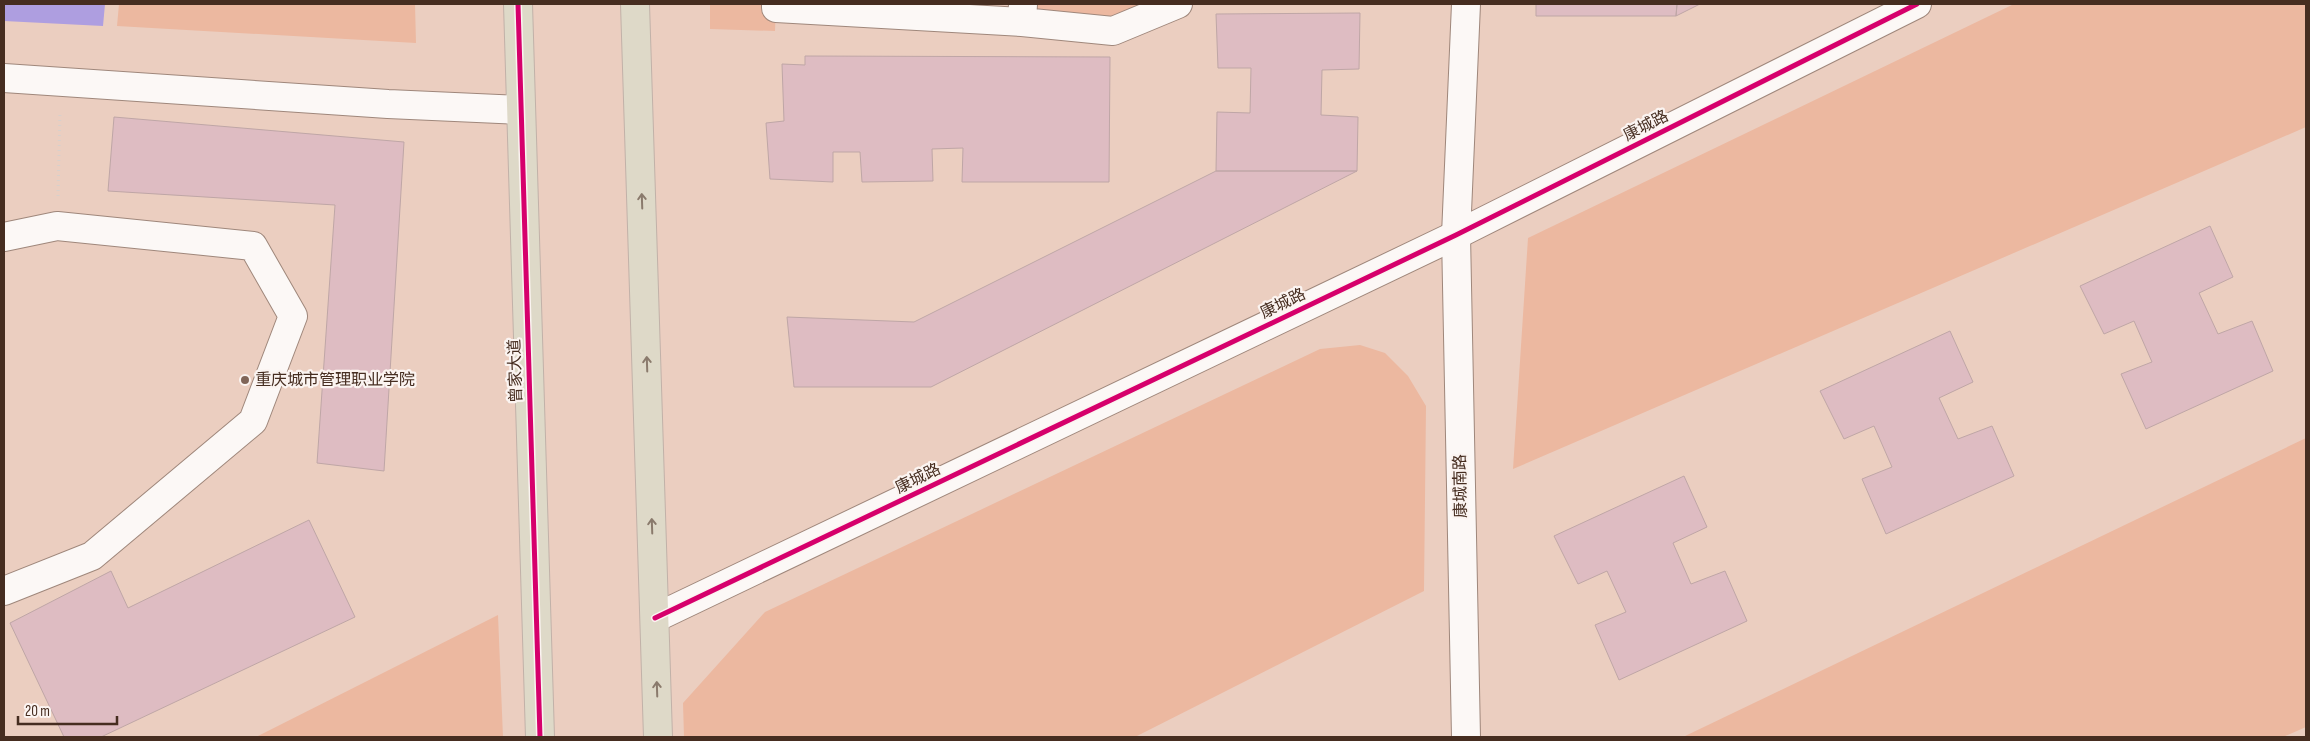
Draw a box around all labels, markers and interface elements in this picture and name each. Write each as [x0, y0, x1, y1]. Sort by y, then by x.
street label: 康城路 [1620, 107, 1672, 145]
one-way arrow [637, 194, 646, 210]
street label: 康城路 [1257, 285, 1309, 323]
street label: 曾家大道 [505, 339, 527, 403]
one-way arrow [642, 356, 652, 372]
place label: 重庆城市管理职业学院 [255, 371, 415, 390]
marker: 重庆城市管理职业学院 [239, 374, 251, 386]
street label: 康城南路 [1451, 454, 1471, 518]
street label: 康城路 [892, 460, 944, 498]
one-way arrow [647, 518, 657, 534]
one-way arrow [652, 681, 662, 697]
scale bar [18, 694, 116, 726]
text: 20 m [25, 702, 50, 721]

